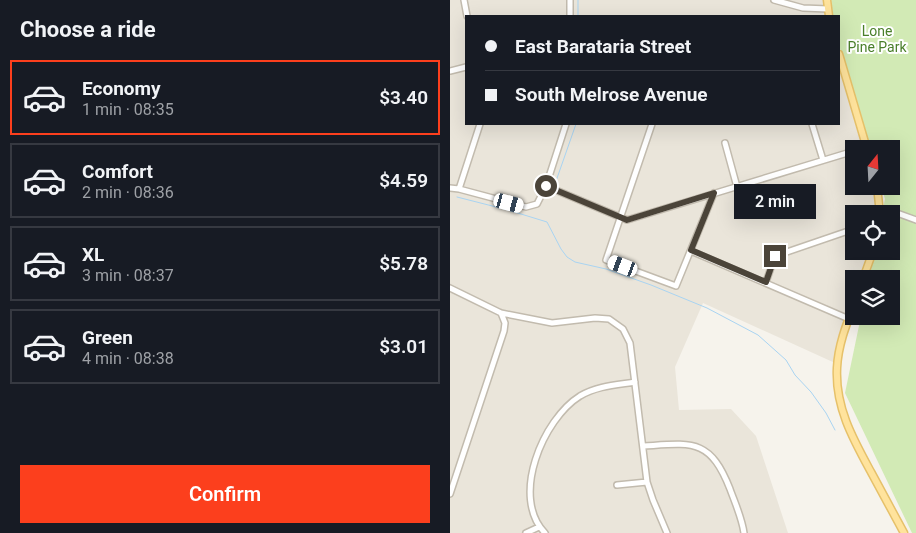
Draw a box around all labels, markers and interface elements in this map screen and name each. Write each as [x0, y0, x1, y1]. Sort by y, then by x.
text: Choose a ride [20, 17, 156, 42]
park label: Lone Pine Park [847, 23, 907, 55]
text: East Barataria Street [515, 35, 691, 58]
icon: car [22, 75, 67, 120]
text: Economy [82, 77, 161, 100]
text: South Melrose Avenue [515, 83, 708, 106]
text: $3.40 [379, 86, 428, 109]
text: 1 min · 08:35 [82, 100, 174, 119]
north arrow [845, 140, 900, 195]
map controls [845, 140, 900, 325]
icon: car [22, 158, 67, 203]
text: Comfort [82, 160, 153, 183]
text: $4.59 [379, 169, 428, 192]
route start [535, 175, 557, 197]
text: 2 min · 08:36 [82, 183, 174, 202]
callout: 2 min [734, 184, 816, 218]
car [492, 192, 525, 214]
text: 2 min [755, 192, 795, 211]
button: locate [845, 205, 900, 260]
icon: car [22, 241, 67, 286]
text: XL [82, 243, 104, 266]
route end [764, 245, 786, 267]
text: $5.78 [379, 252, 428, 275]
car [606, 254, 639, 278]
text: 3 min · 08:37 [82, 266, 174, 285]
button: layers [845, 270, 900, 325]
icon: car [22, 324, 67, 369]
text: Green [82, 326, 133, 349]
text: $3.01 [379, 335, 428, 358]
text: 4 min · 08:38 [82, 349, 174, 368]
button: Confirm [20, 465, 430, 523]

